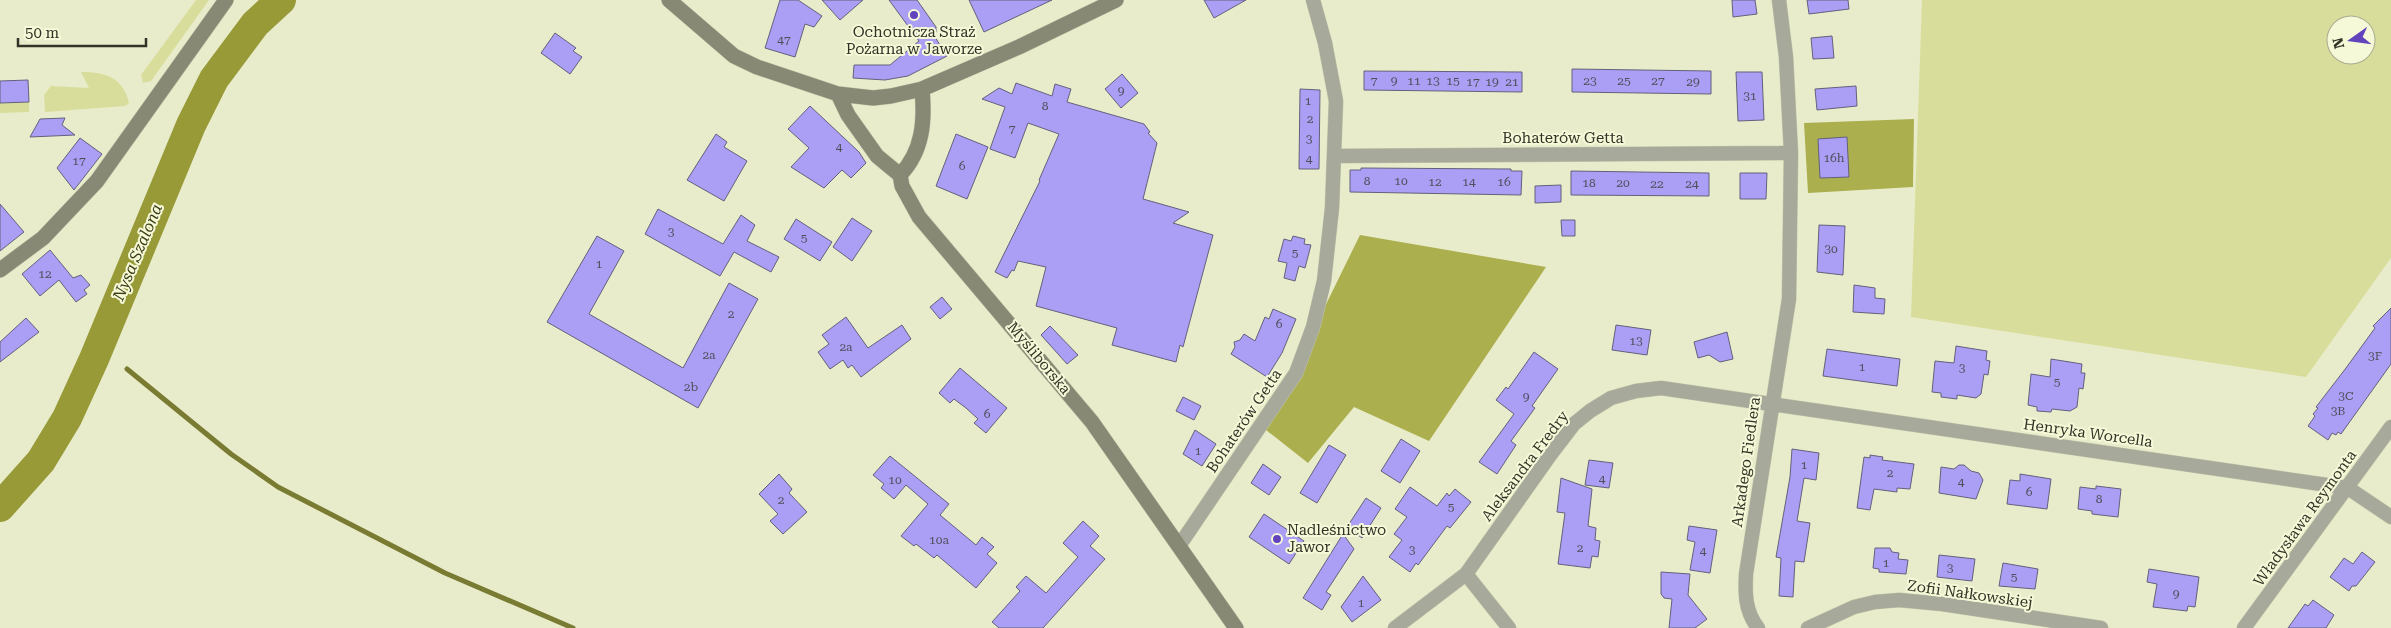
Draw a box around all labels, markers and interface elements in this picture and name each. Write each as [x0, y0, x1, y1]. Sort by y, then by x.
marker: Ochotnicza Straż Pożarna w Jaworze [908, 9, 920, 21]
scale bar [18, 15, 145, 47]
north arrow [2326, 15, 2376, 65]
place label: Ochotnicza Straż Pożarna w Jaworze [846, 23, 982, 58]
text: 50 m [25, 24, 60, 42]
house number: 47 [777, 33, 791, 47]
text: N [2329, 36, 2347, 50]
house number: 7 [1371, 74, 1378, 88]
house number: 9 [1391, 74, 1398, 88]
house number: 11 [1407, 74, 1421, 88]
house number: 13 [1426, 74, 1440, 88]
house number: 15 [1446, 74, 1460, 88]
house number: 23 [1583, 74, 1597, 88]
house number: 25 [1617, 74, 1631, 88]
house number: 27 [1651, 74, 1665, 88]
house number: 17 [1466, 75, 1480, 89]
house number: 19 [1485, 75, 1499, 89]
house number: 21 [1505, 75, 1519, 89]
house number: 29 [1686, 75, 1700, 89]
house number: 9 [1118, 84, 1125, 98]
house number: 31 [1743, 89, 1757, 103]
house number: 1 [1305, 94, 1312, 108]
house number: 8 [1042, 99, 1049, 113]
house number: 2 [1307, 112, 1314, 126]
house number: 7 [1009, 122, 1016, 136]
street label: Bohaterów Getta [1502, 129, 1624, 147]
house number: 3 [1306, 132, 1313, 146]
house number: 4 [836, 140, 843, 154]
house number: 16h [1823, 151, 1845, 165]
house number: 4 [1306, 152, 1313, 166]
house number: 17 [72, 154, 86, 168]
house number: 6 [959, 159, 966, 173]
house number: 8 [1364, 174, 1371, 188]
house number: 10 [1394, 174, 1408, 188]
house number: 12 [1428, 175, 1442, 189]
house number: 14 [1462, 175, 1476, 189]
house number: 16 [1497, 175, 1511, 189]
house number: 18 [1582, 176, 1596, 190]
house number: 20 [1616, 176, 1630, 190]
house number: 22 [1650, 177, 1664, 191]
house number: 24 [1685, 177, 1699, 191]
water label: Nysa Szalona [108, 201, 166, 304]
house number: 3 [668, 225, 675, 239]
house number: 5 [801, 231, 808, 245]
house number: 30 [1824, 242, 1838, 256]
house number: 5 [1292, 246, 1299, 260]
house number: 1 [596, 257, 603, 271]
house number: 12 [38, 267, 52, 281]
house number: 2 [728, 307, 735, 321]
house number: 6 [1276, 317, 1283, 331]
street label: Myśliborska [1004, 318, 1074, 398]
house number: 13 [1629, 334, 1643, 348]
house number: 2a [839, 340, 853, 354]
house number: 2a [702, 348, 716, 362]
house number: 3F [2368, 349, 2382, 363]
house number: 1 [1859, 360, 1866, 374]
house number: 3 [1959, 361, 1966, 375]
street label: Bohaterów Getta [1203, 366, 1285, 476]
house number: 5 [2054, 375, 2061, 389]
house number: 2b [684, 380, 698, 394]
house number: 3C [2338, 389, 2354, 403]
house number: 9 [1523, 390, 1530, 404]
street label: Arkadego Fiedlera [1728, 396, 1764, 528]
house number: 3B [2331, 404, 2345, 418]
house number: 6 [984, 407, 991, 421]
street label: Aleksandra Fredry [1478, 407, 1572, 525]
street label: Henryka Worcella [2022, 415, 2154, 451]
house number: 1 [1195, 444, 1202, 458]
street label: Władysława Reymonta [2250, 447, 2360, 589]
house number: 1 [1801, 458, 1808, 472]
house number: 2 [1887, 466, 1894, 480]
house number: 4 [1599, 472, 1606, 486]
house number: 10 [888, 473, 902, 487]
house number: 4 [1958, 475, 1965, 489]
house number: 6 [2026, 485, 2033, 499]
house number: 8 [2096, 492, 2103, 506]
house number: 2 [778, 493, 785, 507]
house number: 5 [1448, 500, 1455, 514]
place label: Nadleśnictwo Jawor [1287, 521, 1386, 556]
house number: 10a [929, 533, 949, 547]
marker: Nadleśnictwo Jawor [1271, 533, 1283, 545]
house number: 2 [1577, 541, 1584, 555]
house number: 3 [1409, 543, 1416, 557]
house number: 4 [1700, 544, 1707, 558]
house number: 1 [1883, 556, 1890, 570]
house number: 3 [1947, 561, 1954, 575]
house number: 5 [2011, 570, 2018, 584]
street label: Zofii Nałkowskiej [1906, 576, 2034, 612]
house number: 9 [2173, 587, 2180, 601]
house number: 1 [1358, 596, 1365, 610]

